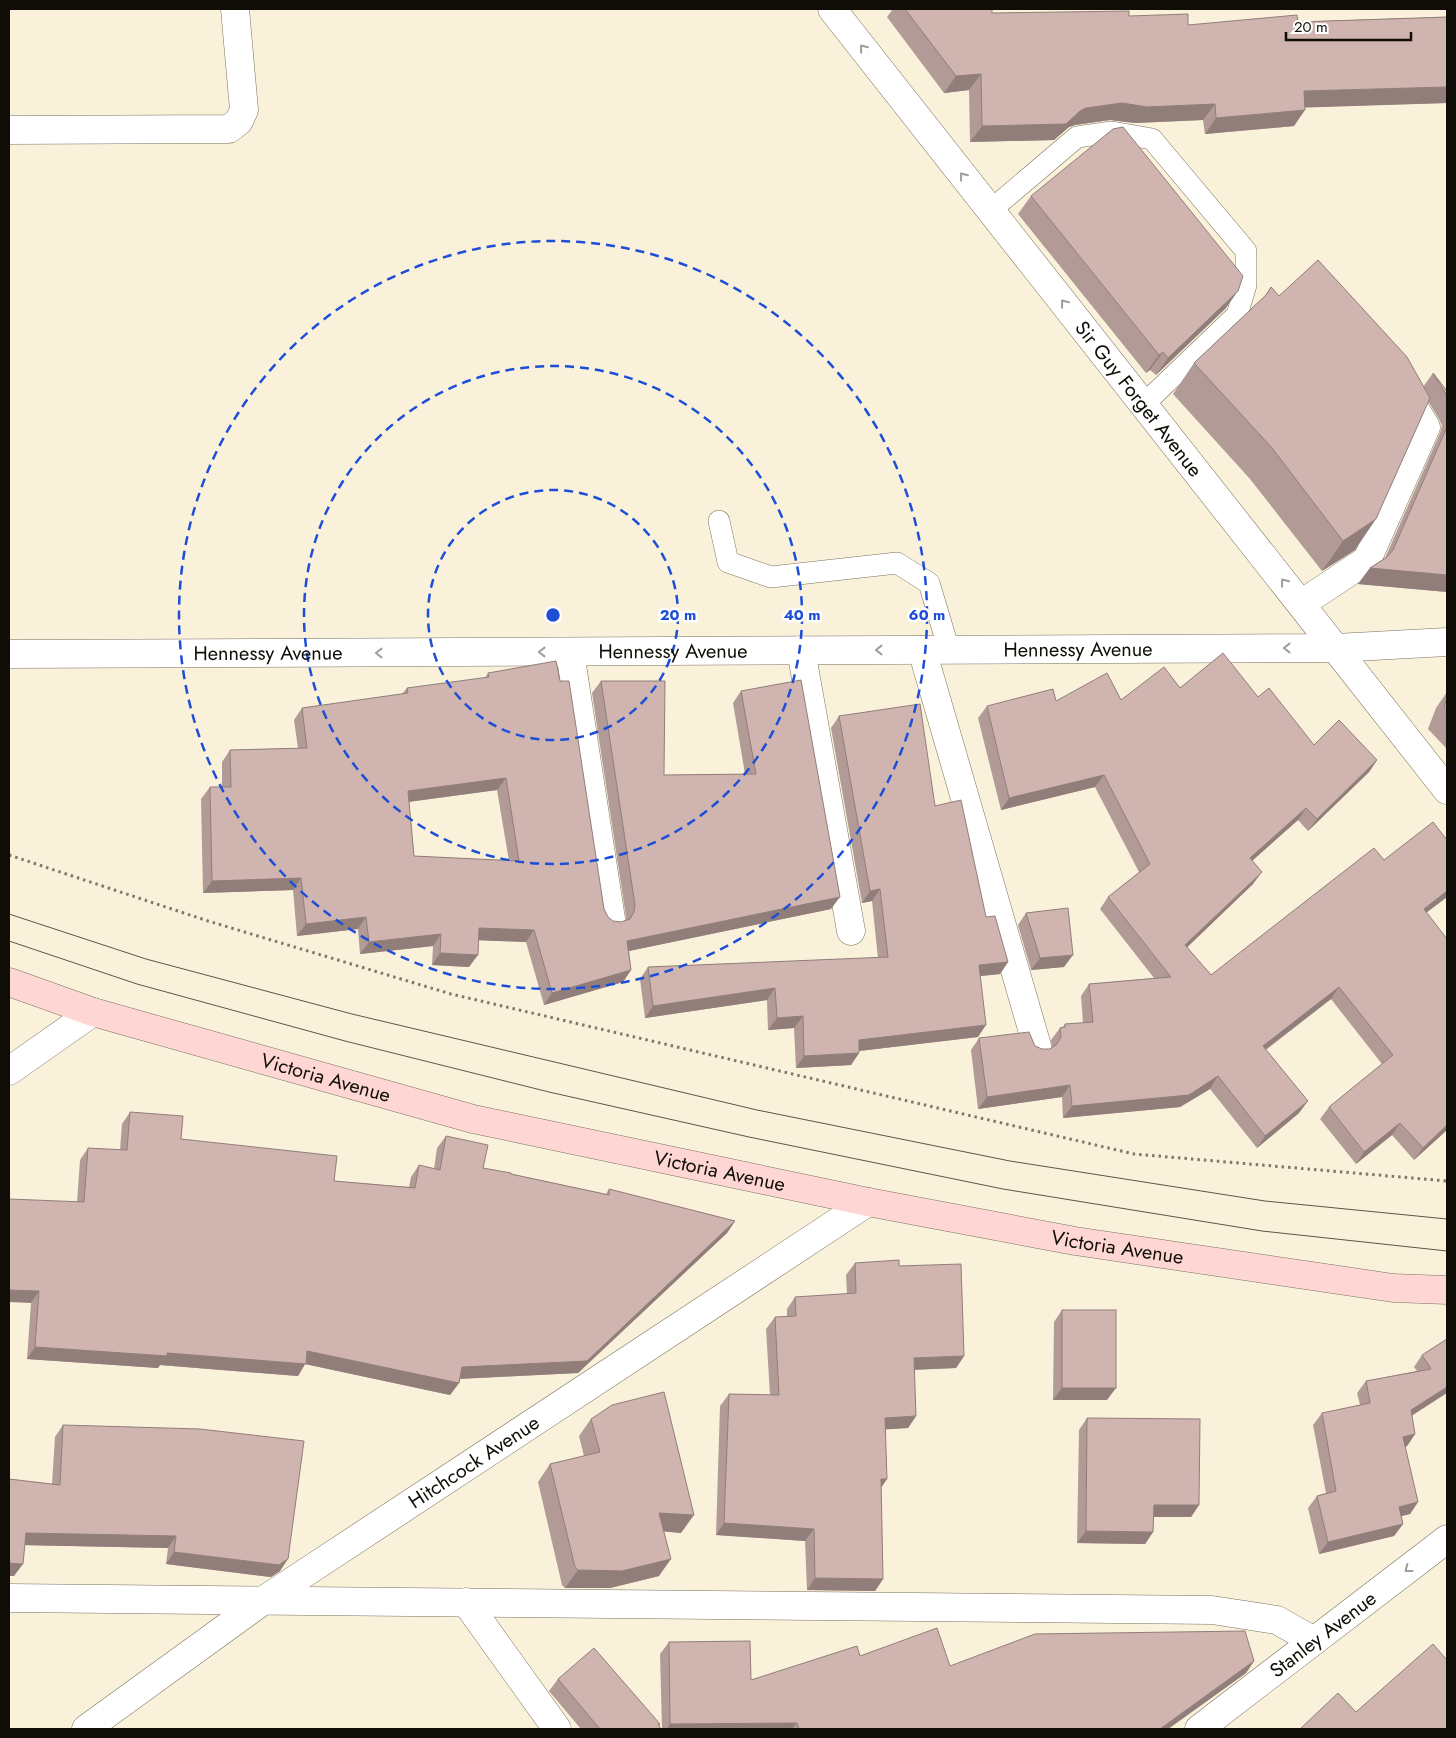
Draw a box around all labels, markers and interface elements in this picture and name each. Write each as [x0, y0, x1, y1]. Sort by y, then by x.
scale bar [1286, 10, 1411, 42]
text: 20 m [1294, 16, 1328, 38]
one-way arrow [860, 45, 868, 54]
one-way arrow [961, 173, 969, 182]
one-way arrow [1062, 300, 1070, 309]
street label: Sir Guy Forget Avenue [1068, 315, 1209, 483]
one-way arrow [1281, 579, 1289, 588]
text: 20 m [660, 604, 696, 626]
text: 40 m [783, 604, 821, 626]
text: 60 m [909, 604, 945, 626]
centre of rings [544, 606, 562, 624]
street label: Hennessy Avenue [1003, 635, 1153, 665]
street label: Hennessy Avenue [598, 637, 748, 666]
street label: Hennessy Avenue [193, 638, 343, 668]
one-way arrow [1283, 643, 1290, 653]
one-way arrow [875, 645, 883, 655]
one-way arrow [375, 647, 383, 658]
one-way arrow [538, 647, 546, 657]
street label: Victoria Avenue [257, 1046, 394, 1110]
street label: Victoria Avenue [651, 1143, 788, 1199]
street label: Victoria Avenue [1049, 1223, 1185, 1272]
street label: Hitchcock Avenue [403, 1408, 545, 1516]
one-way arrow [1405, 1563, 1414, 1572]
street label: Stanley Avenue [1264, 1584, 1383, 1685]

